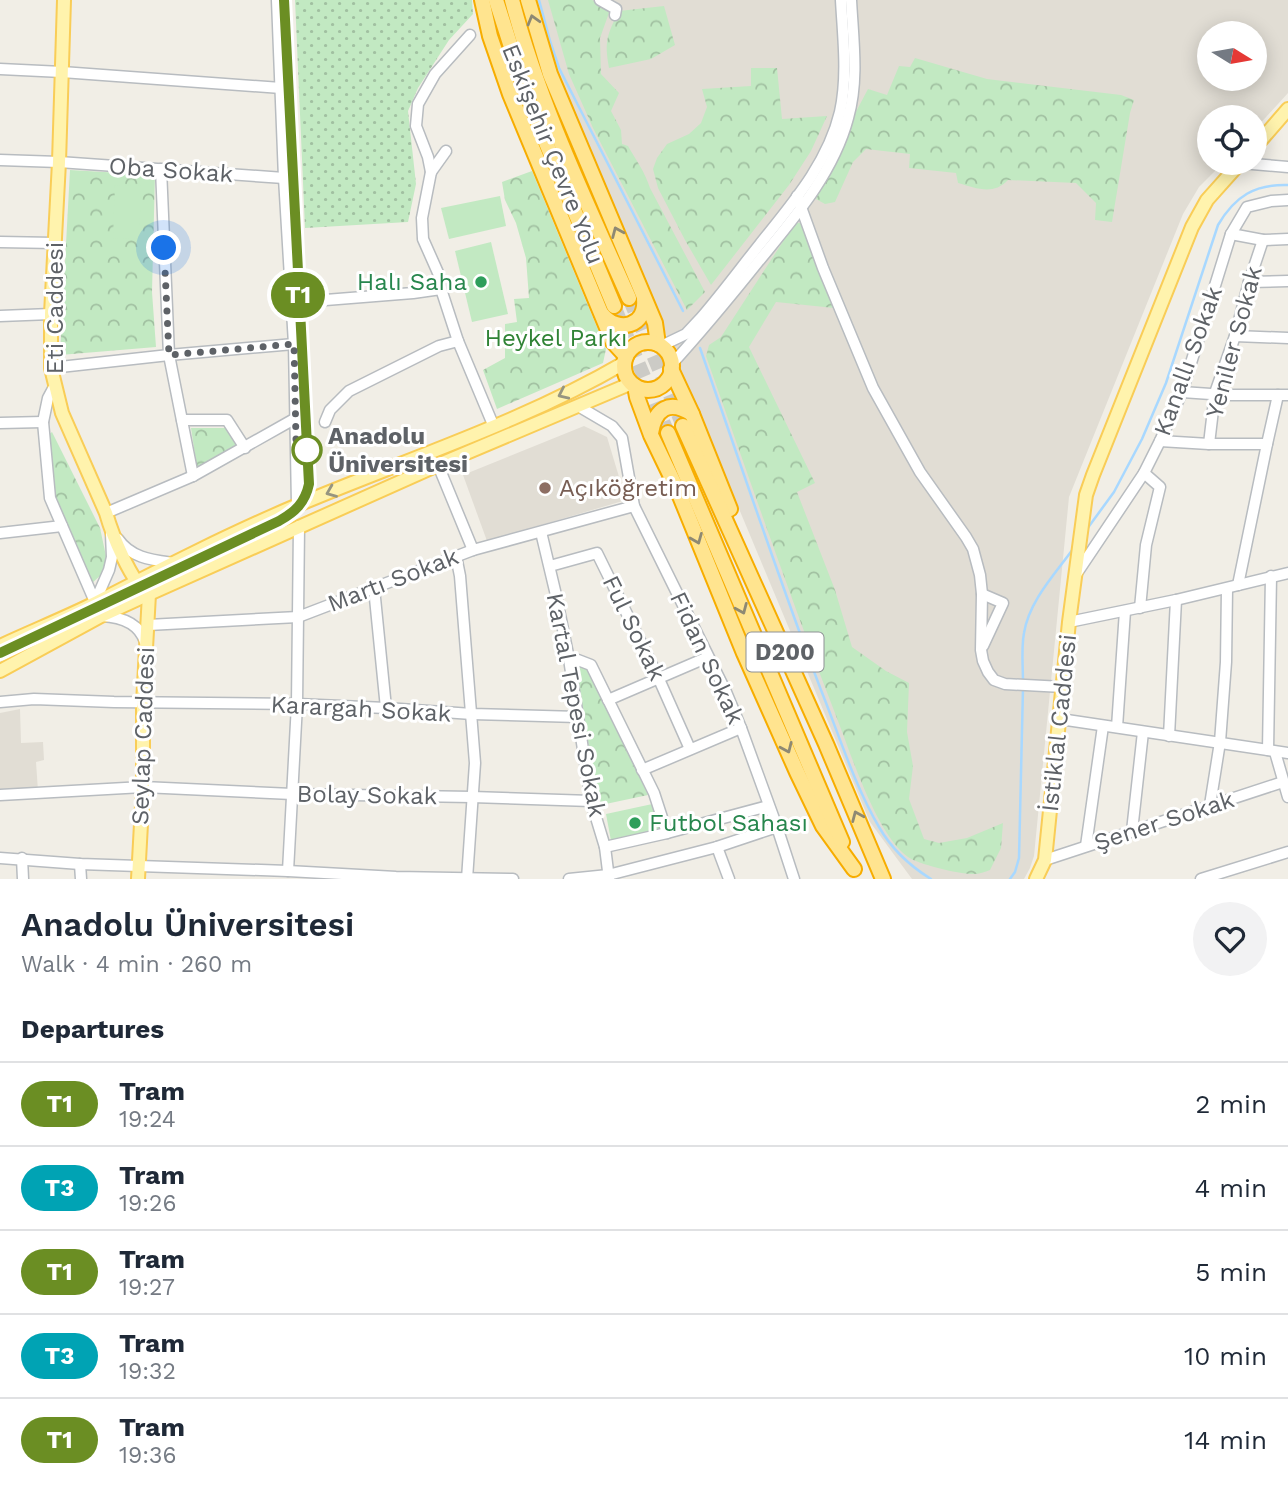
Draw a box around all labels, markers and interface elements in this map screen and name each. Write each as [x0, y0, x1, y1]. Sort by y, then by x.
one-way arrow [527, 15, 542, 27]
north arrow [1197, 21, 1267, 91]
map controls [1197, 21, 1267, 175]
street label: Eskişehir Çevre Yolu [496, 40, 610, 268]
button: locate [1197, 105, 1267, 175]
street label: Oba Sokak [108, 152, 234, 188]
one-way arrow [611, 226, 625, 239]
your location [146, 230, 181, 265]
street label: Eti Caddesi [41, 242, 69, 374]
street label: Yeniler Sokak [1200, 263, 1268, 421]
place label: Halı Saha [357, 268, 467, 296]
line badge: T1 [266, 272, 330, 318]
marker: Halı Saha [473, 274, 489, 290]
text: T1 [285, 281, 311, 309]
street label: Kanallı Sokak [1148, 282, 1228, 440]
park label: Heykel Parkı [485, 324, 627, 352]
one-way arrow [558, 386, 570, 400]
place label: Anadolu Üniversitesi [328, 422, 468, 478]
marker: Anadolu Üniversitesi [292, 435, 322, 465]
place label: Açıköğretim [559, 474, 697, 502]
marker: Açıköğretim [537, 480, 553, 496]
one-way arrow [326, 484, 338, 498]
one-way arrow [689, 532, 703, 544]
street label: Martı Sokak [324, 542, 463, 618]
street label: Ful Sokak [597, 571, 672, 685]
street label: Fidan Sokak [664, 587, 750, 729]
street label: Kartal Tepesi Sokak [541, 590, 612, 820]
one-way arrow [734, 601, 748, 614]
road number: D200 [746, 632, 824, 672]
street label: İstiklal Caddesi [1036, 633, 1082, 813]
street label: Seylap Caddesi [126, 646, 160, 826]
street label: Karargah Sokak [270, 690, 452, 728]
one-way arrow [779, 741, 793, 753]
street label: Bolay Sokak [296, 780, 438, 810]
street label: Şener Sokak [1090, 785, 1238, 857]
place label: Futbol Sahası [649, 809, 808, 837]
one-way arrow [851, 811, 865, 823]
marker: Futbol Sahası [627, 815, 643, 831]
button: heart [1193, 902, 1267, 976]
text: Anadolu Üniversitesi [21, 905, 354, 944]
text: Walk · 4 min · 260 m [21, 951, 252, 978]
text: Departures [21, 1014, 164, 1044]
text: Tram [119, 1076, 185, 1106]
text: 2 min [1195, 1089, 1267, 1119]
text: T1 [46, 1090, 73, 1118]
text: 19:24 [119, 1106, 176, 1133]
text: Tram [119, 1160, 185, 1190]
text: 4 min [1194, 1173, 1267, 1203]
text: T3 [45, 1174, 74, 1202]
text: 19:26 [119, 1190, 176, 1217]
text: Tram [119, 1244, 185, 1274]
text: 5 min [1195, 1257, 1267, 1287]
text: T1 [46, 1258, 73, 1286]
text: 19:27 [119, 1274, 175, 1301]
text: Tram [119, 1328, 185, 1358]
text: 10 min [1184, 1341, 1267, 1371]
text: T3 [45, 1342, 74, 1370]
text: 19:32 [119, 1358, 176, 1385]
text: Tram [119, 1412, 185, 1442]
text: 14 min [1184, 1425, 1267, 1455]
text: T1 [46, 1426, 73, 1454]
text: 19:36 [119, 1442, 176, 1469]

